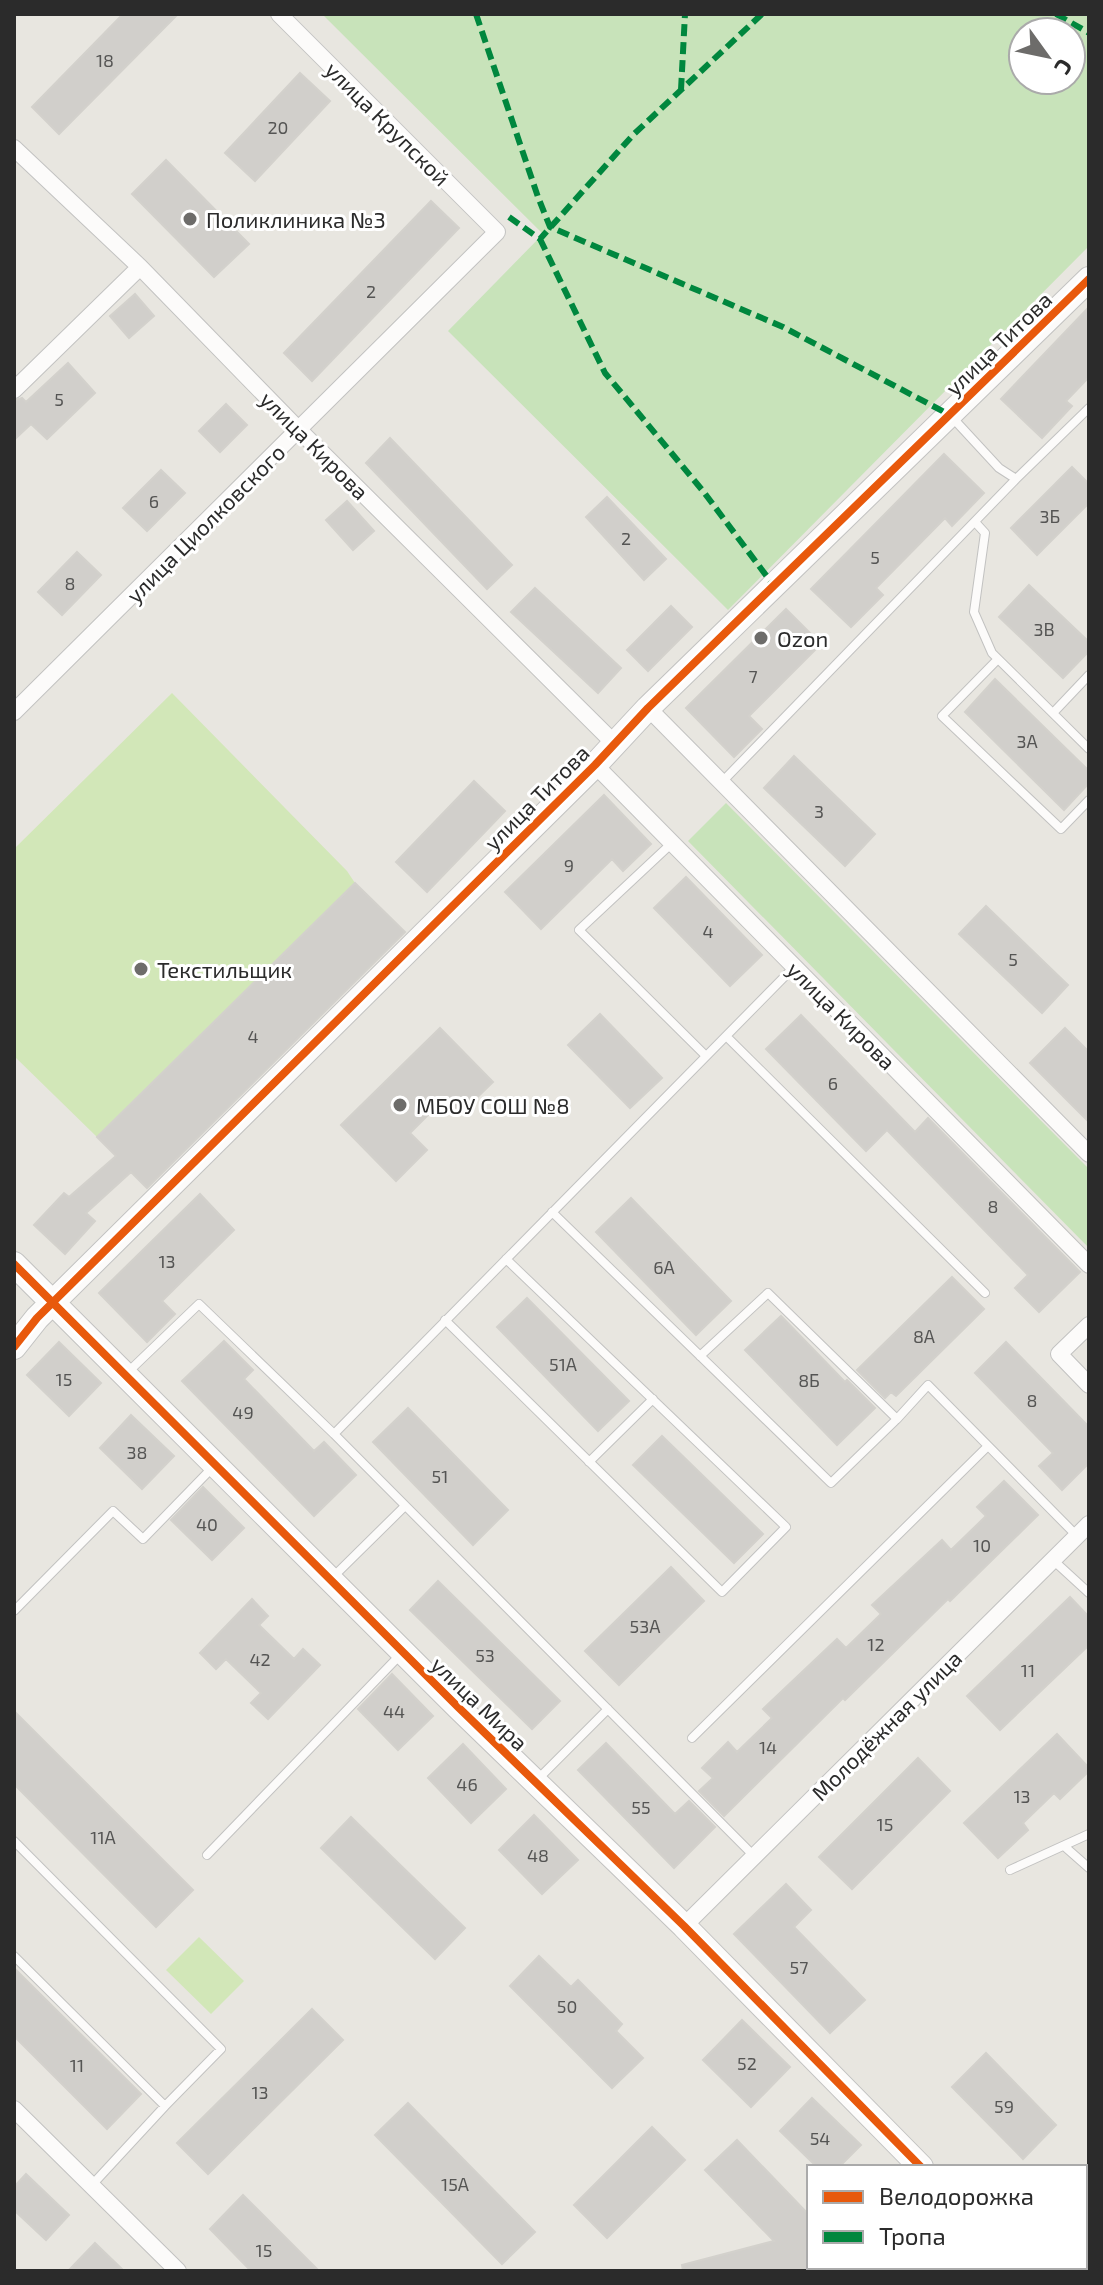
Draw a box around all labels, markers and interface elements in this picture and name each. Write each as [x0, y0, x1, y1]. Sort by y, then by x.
north arrow [1007, 16, 1087, 96]
house number: 18 [96, 49, 114, 71]
text: С [1050, 55, 1079, 80]
street label: улица Крупской [320, 56, 455, 191]
house number: 20 [268, 116, 288, 138]
place label: Поликлиника №3 [206, 206, 386, 232]
marker: Поликлиника №3 [181, 210, 199, 228]
house number: 2 [366, 280, 376, 302]
street label: улица Титова [939, 286, 1057, 401]
street label: улица Кирова [255, 386, 374, 505]
house number: 5 [54, 388, 64, 410]
street label: улица Циолковского [120, 438, 290, 608]
house number: 6 [149, 490, 159, 512]
house number: 3Б [1040, 505, 1060, 527]
house number: 2 [621, 527, 631, 549]
house number: 5 [870, 546, 880, 568]
house number: 8 [65, 572, 75, 594]
house number: 3В [1033, 618, 1055, 640]
place label: Ozon [777, 625, 828, 651]
marker: Ozon [752, 629, 770, 647]
house number: 7 [748, 665, 758, 687]
house number: 3А [1016, 730, 1038, 752]
street label: улица Титова [478, 739, 595, 856]
house number: 3 [814, 800, 824, 822]
house number: 9 [564, 854, 574, 876]
house number: 4 [702, 920, 714, 942]
house number: 5 [1008, 948, 1018, 970]
place label: Текстильщик [157, 956, 292, 982]
street label: улица Кирова [782, 956, 901, 1075]
marker: Текстильщик [132, 960, 150, 978]
house number: 4 [247, 1025, 259, 1047]
house number: 6 [828, 1072, 838, 1094]
place label: МБОУ СОШ №8 [416, 1092, 570, 1118]
marker: МБОУ СОШ №8 [391, 1096, 409, 1114]
house number: 8 [988, 1195, 998, 1217]
house number: 13 [158, 1250, 176, 1272]
house number: 6А [653, 1256, 676, 1278]
house number: 8А [913, 1325, 936, 1347]
house number: 51А [549, 1353, 578, 1375]
house number: 15 [56, 1368, 72, 1390]
house number: 8Б [798, 1369, 820, 1391]
house number: 8 [1027, 1389, 1037, 1411]
house number: 49 [232, 1401, 254, 1423]
house number: 38 [127, 1441, 147, 1463]
house number: 51 [432, 1465, 448, 1487]
house number: 40 [196, 1513, 218, 1535]
house number: 10 [973, 1534, 991, 1556]
house number: 53А [630, 1615, 661, 1637]
house number: 12 [867, 1633, 885, 1655]
house number: 53 [475, 1644, 495, 1666]
street label: Молодёжная улица [806, 1645, 967, 1806]
house number: 42 [249, 1648, 271, 1670]
street label: улица Мира [426, 1651, 533, 1756]
house number: 11 [1021, 1659, 1035, 1681]
house number: 44 [383, 1700, 405, 1722]
house number: 14 [759, 1736, 777, 1758]
house number: 46 [456, 1773, 478, 1795]
house number: 13 [1013, 1785, 1031, 1807]
house number: 55 [631, 1796, 651, 1818]
house number: 15 [877, 1813, 893, 1835]
house number: 11А [90, 1826, 117, 1848]
house number: 48 [527, 1844, 549, 1866]
house number: 57 [790, 1956, 808, 1978]
house number: 50 [557, 1995, 577, 2017]
house number: 52 [737, 2052, 757, 2074]
house number: 11 [70, 2054, 84, 2076]
house number: 13 [251, 2081, 269, 2103]
house number: 59 [994, 2095, 1014, 2117]
house number: 54 [810, 2127, 830, 2149]
legend [807, 2165, 1087, 2269]
house number: 15А [441, 2173, 470, 2195]
text: Велодорожка [879, 2181, 1034, 2210]
text: Тропа [879, 2221, 946, 2250]
house number: 15 [256, 2239, 272, 2261]

